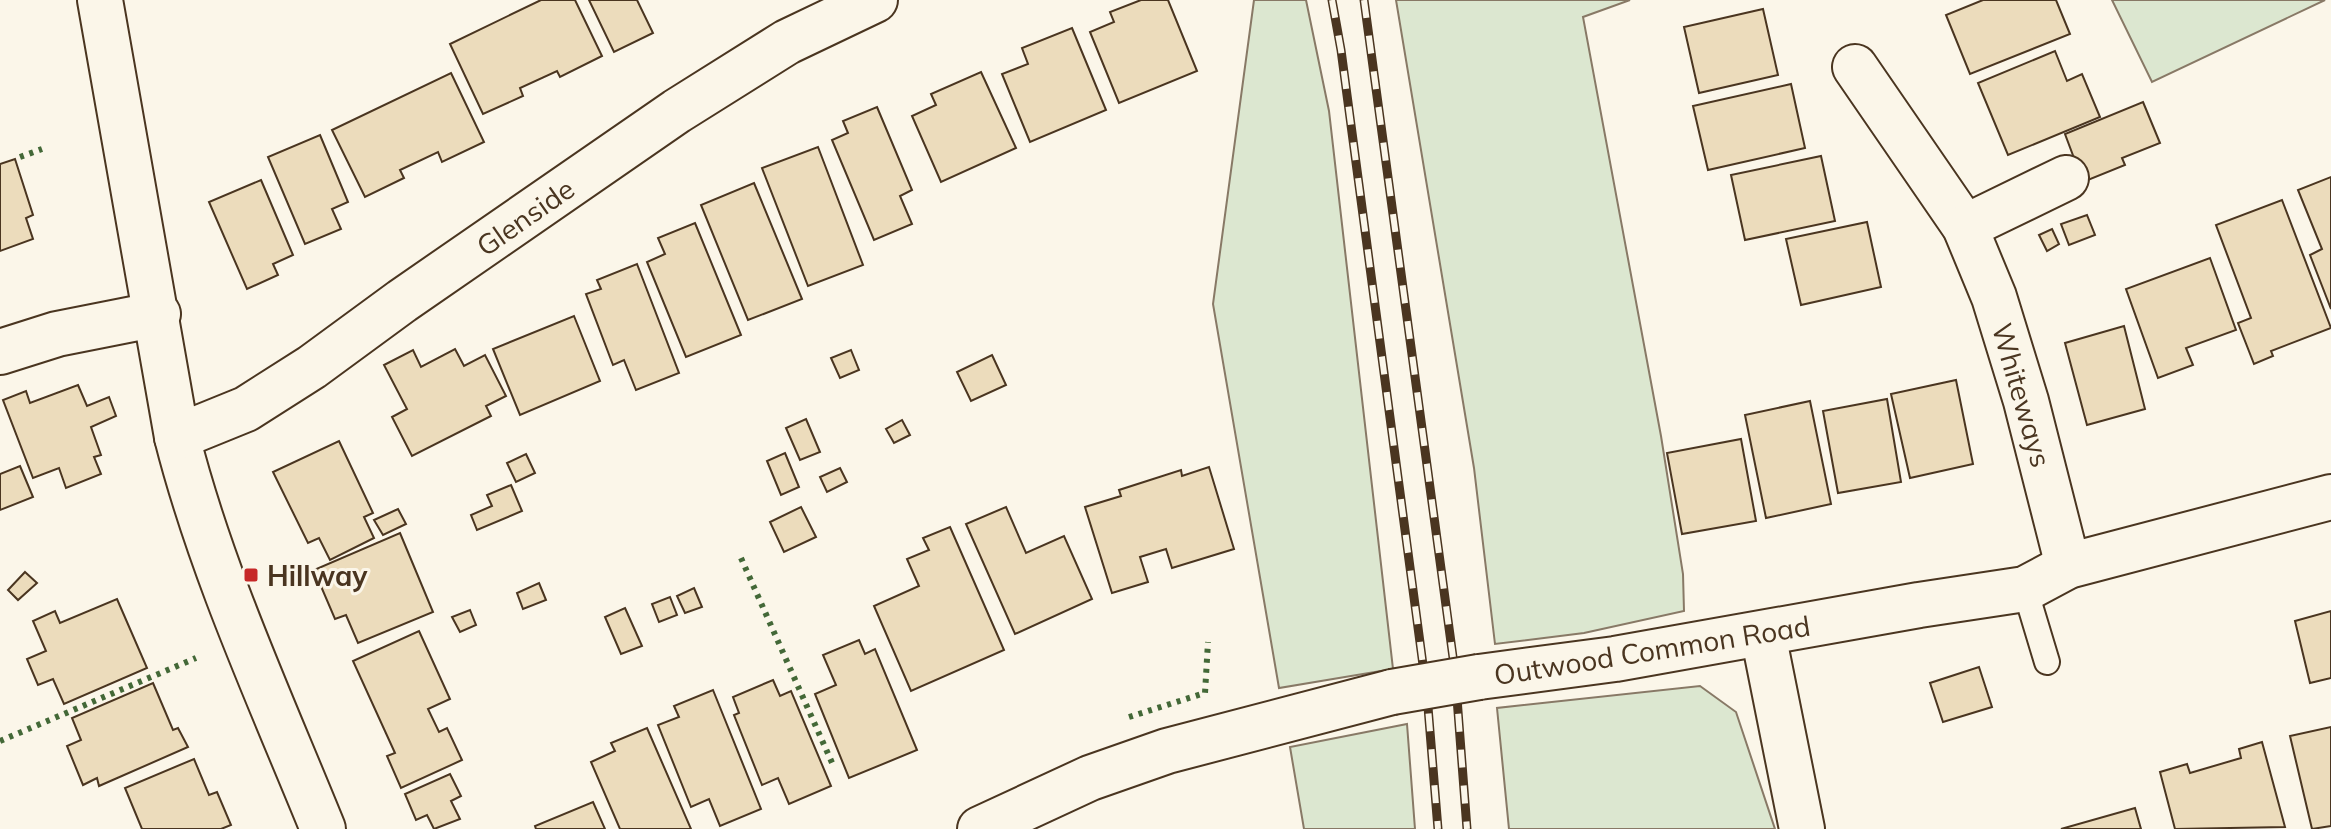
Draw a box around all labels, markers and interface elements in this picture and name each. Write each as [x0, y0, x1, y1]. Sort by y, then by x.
street label: Glenside [469, 171, 581, 263]
street label: Whiteways [1985, 319, 2059, 471]
place label: Hillway [267, 558, 368, 593]
marker: Hillway [242, 566, 260, 584]
street label: Outwood Common Road [1491, 608, 1813, 692]

